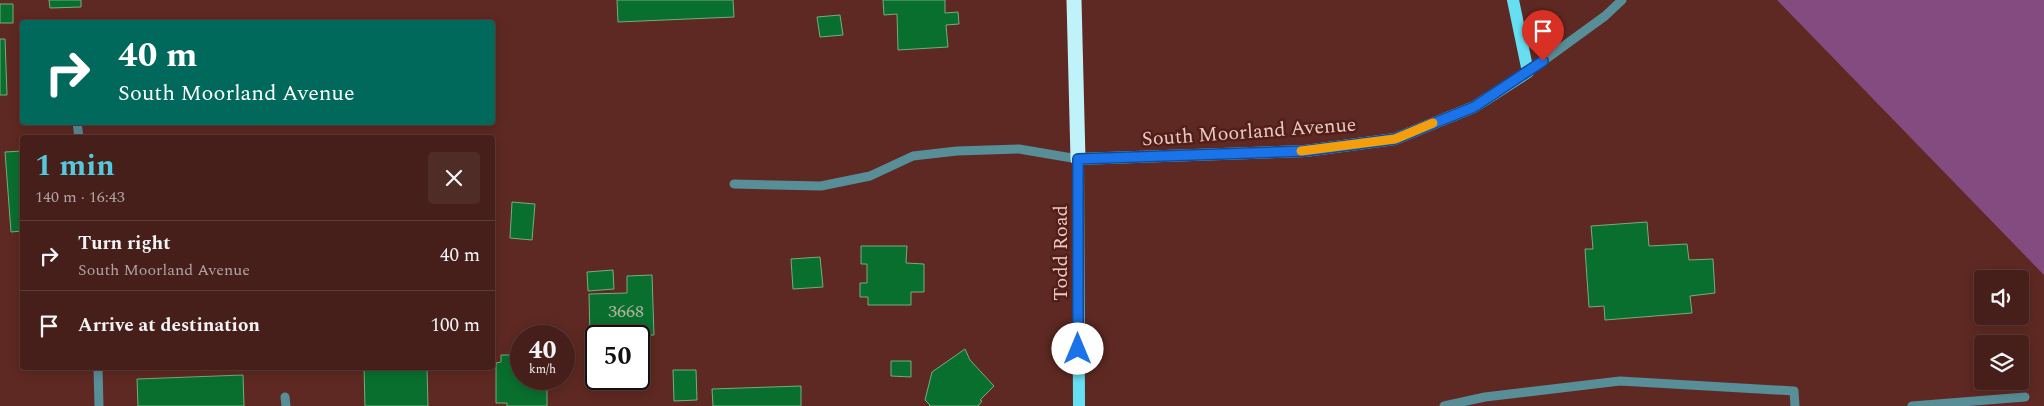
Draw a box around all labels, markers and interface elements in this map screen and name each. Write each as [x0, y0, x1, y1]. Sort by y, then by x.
pin [1522, 10, 1564, 61]
icon: arrive [1529, 17, 1557, 45]
text: 40 m [118, 29, 198, 82]
icon: right [35, 40, 100, 105]
text: South Moorland Avenue [118, 77, 355, 110]
street label: South Moorland Avenue [1141, 110, 1357, 154]
text: 1 min [35, 143, 115, 189]
button: close [428, 152, 480, 204]
text: 140 m · 16:43 [35, 185, 125, 209]
street label: Todd Road [1046, 205, 1076, 301]
text: Turn right [78, 229, 171, 258]
text: 40 m [440, 241, 480, 270]
icon: right [35, 242, 63, 270]
text: South Moorland Avenue [78, 258, 250, 282]
map controls [1974, 270, 2029, 390]
button: sound [1974, 270, 2029, 325]
house number: 3668 [608, 298, 644, 325]
text: Arrive at destination [78, 311, 260, 340]
text: 100 m [430, 311, 480, 340]
icon: arrive [35, 312, 63, 340]
position arrow [1051, 322, 1103, 374]
speed limit sign: 50 [585, 325, 650, 390]
text: 40 [528, 332, 557, 370]
button: layers [1974, 335, 2029, 390]
text: km/h [529, 360, 556, 379]

